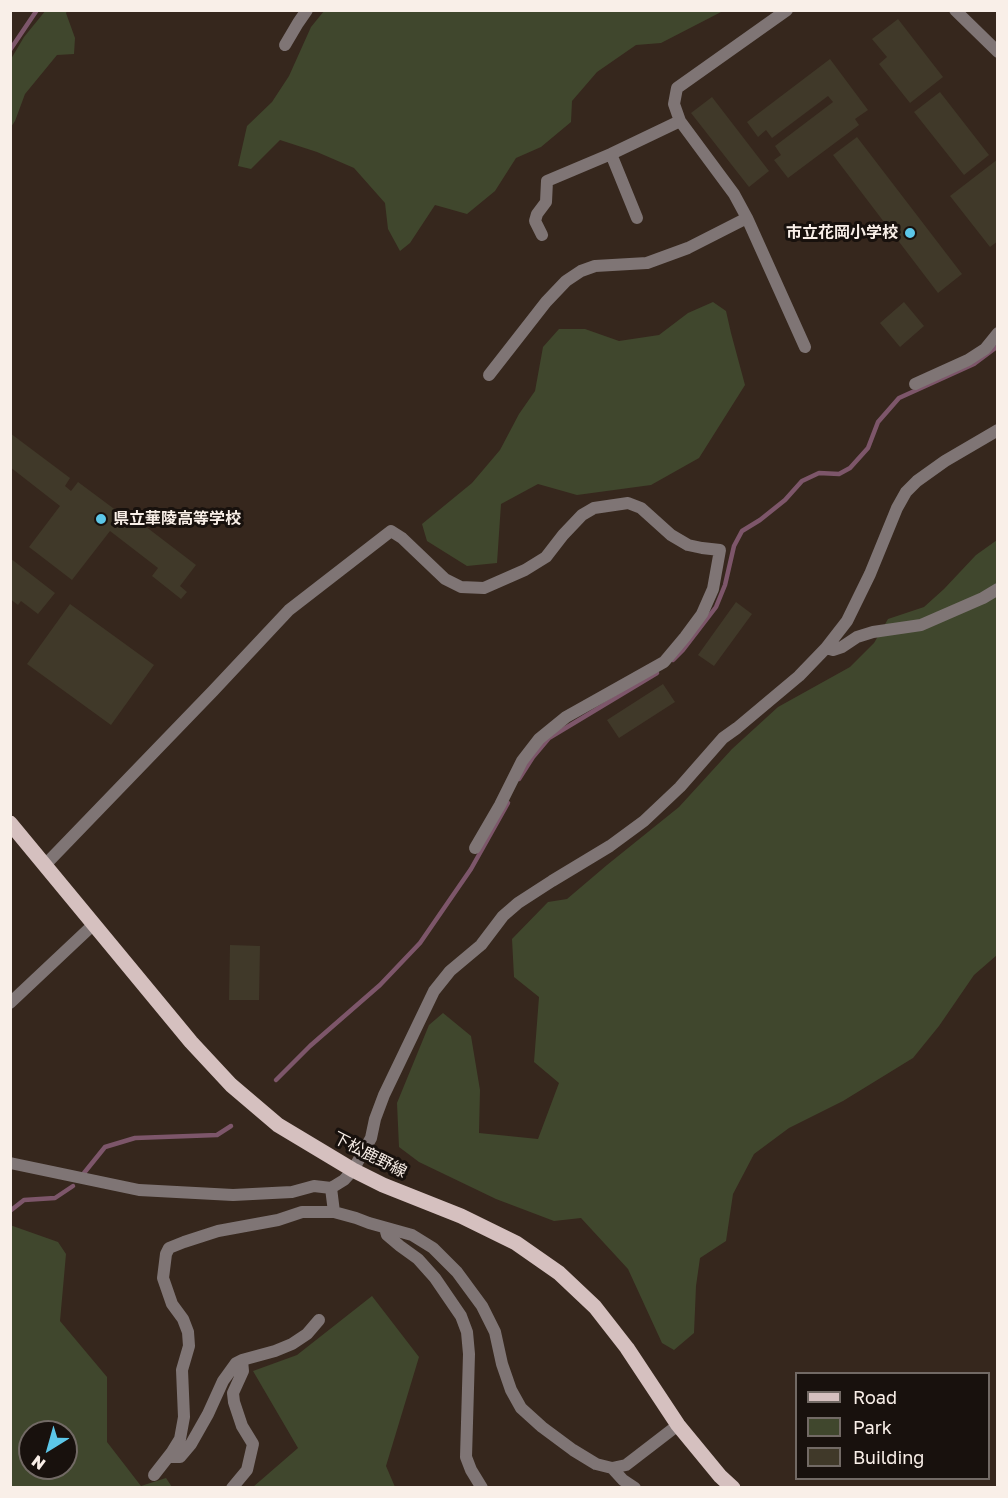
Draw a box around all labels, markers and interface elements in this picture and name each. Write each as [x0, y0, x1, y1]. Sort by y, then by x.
place label: 市立花岡小学校 [786, 223, 898, 243]
marker: 市立花岡小学校 [903, 226, 917, 240]
place label: 県立華陵高等学校 [113, 509, 241, 529]
marker: 県立華陵高等学校 [94, 512, 108, 526]
street label: 下松鹿野線 [330, 1128, 410, 1182]
legend [795, 1372, 990, 1480]
text: Road [853, 1386, 897, 1408]
text: Park [853, 1416, 892, 1438]
north arrow [18, 1420, 78, 1480]
text: Building [853, 1446, 924, 1468]
text: N [27, 1451, 49, 1474]

